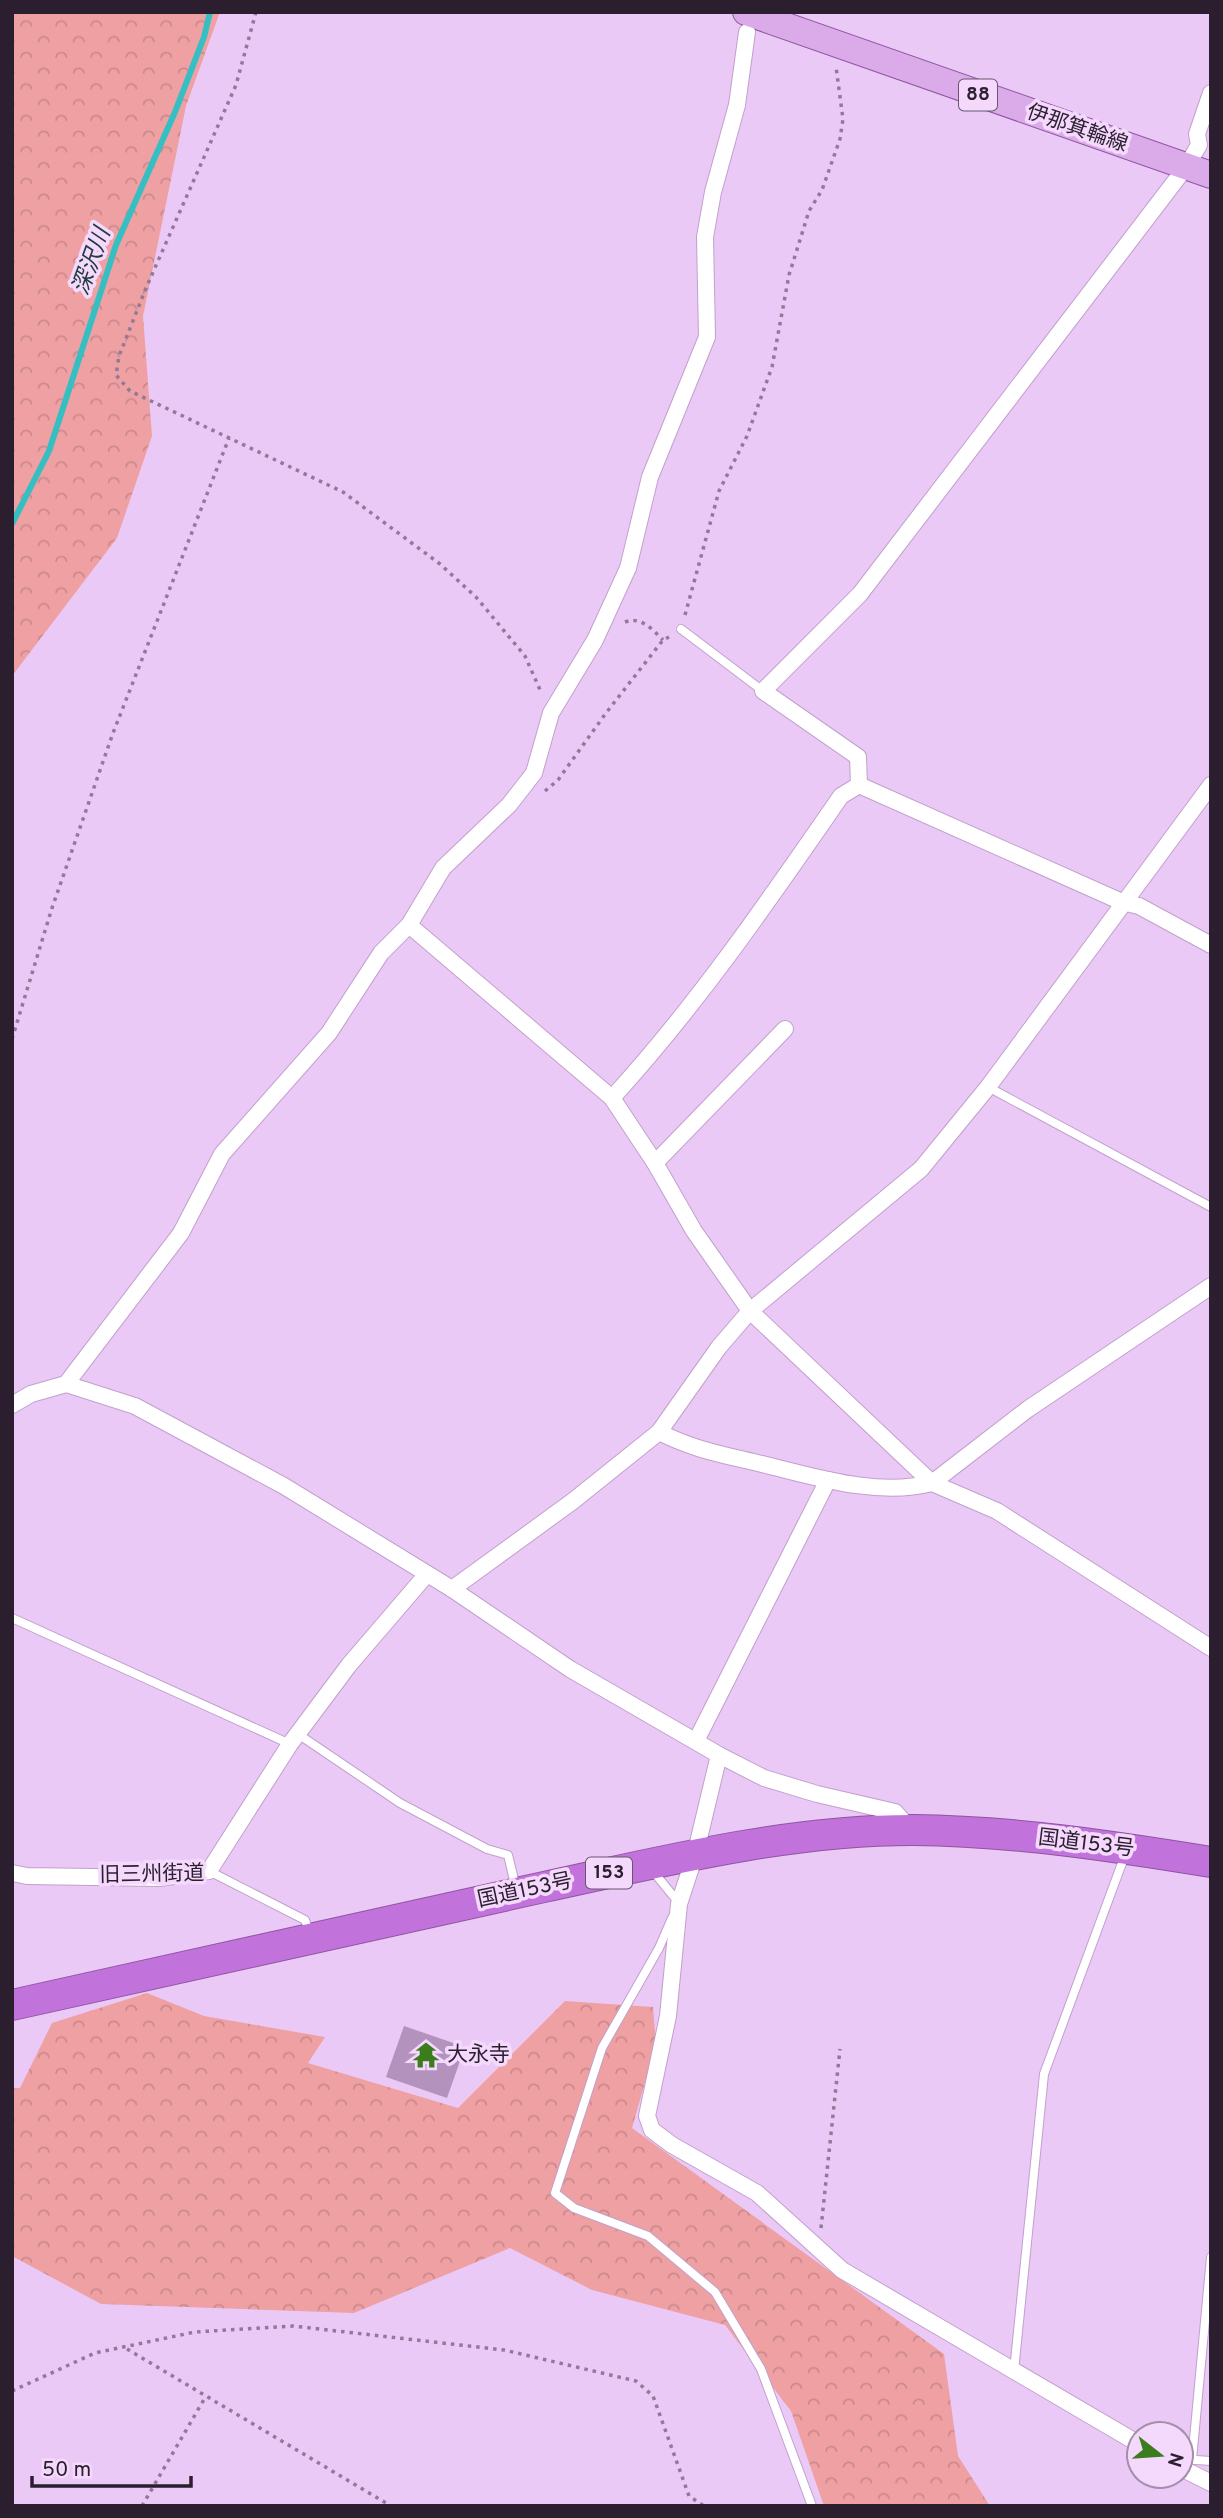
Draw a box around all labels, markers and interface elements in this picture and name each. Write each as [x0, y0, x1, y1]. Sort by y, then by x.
road number: 88 [959, 80, 997, 110]
street label: 伊那箕輪線 [1023, 99, 1131, 159]
water label: 深沢川 [68, 222, 119, 299]
street label: 国道153号 [1036, 1825, 1136, 1863]
road number: 153 [586, 1857, 632, 1888]
street label: 旧三州街道 [99, 1861, 205, 1889]
street label: 国道153号 [475, 1868, 575, 1914]
temple icon: 大永寺 [411, 2040, 441, 2070]
place label: 大永寺 [447, 2042, 510, 2069]
north arrow [1125, 2420, 1195, 2490]
scale bar [32, 2444, 191, 2488]
text: N [1161, 2449, 1188, 2469]
text: 50 m [42, 2457, 91, 2484]

